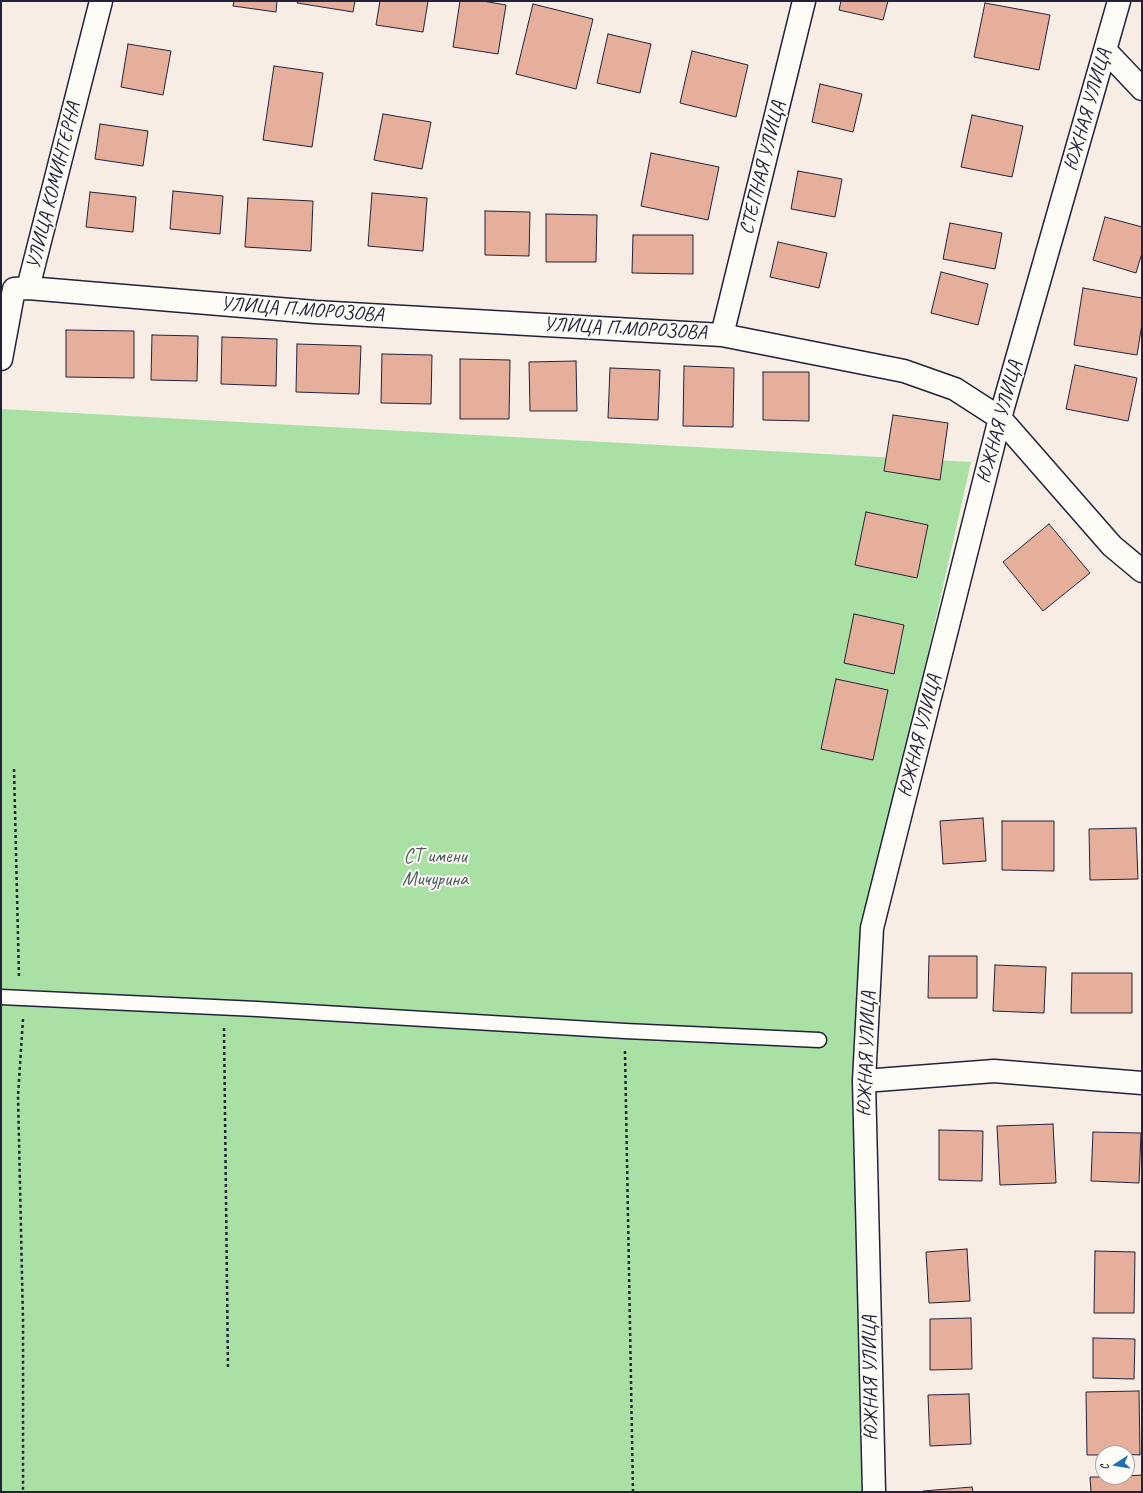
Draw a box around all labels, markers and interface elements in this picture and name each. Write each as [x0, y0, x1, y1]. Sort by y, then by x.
street label: ЮЖНАЯ УЛИЦА [1059, 46, 1117, 174]
street label: СТЕПНАЯ УЛИЦА [735, 99, 791, 237]
street label: УЛИЦА КОМИНТЕРНА [22, 100, 86, 272]
street label: УЛИЦА П.МОРОЗОВА [220, 292, 384, 328]
street label: УЛИЦА П.МОРОЗОВА [543, 313, 707, 345]
street label: ЮЖНАЯ УЛИЦА [972, 358, 1028, 486]
street label: ЮЖНАЯ УЛИЦА [893, 672, 947, 800]
park label: СТ имени Мичурина [402, 845, 468, 892]
street label: ЮЖНАЯ УЛИЦА [853, 991, 881, 1117]
street label: ЮЖНАЯ УЛИЦА [858, 1315, 884, 1441]
north arrow [1095, 1445, 1135, 1485]
text: С [1097, 1463, 1112, 1471]

